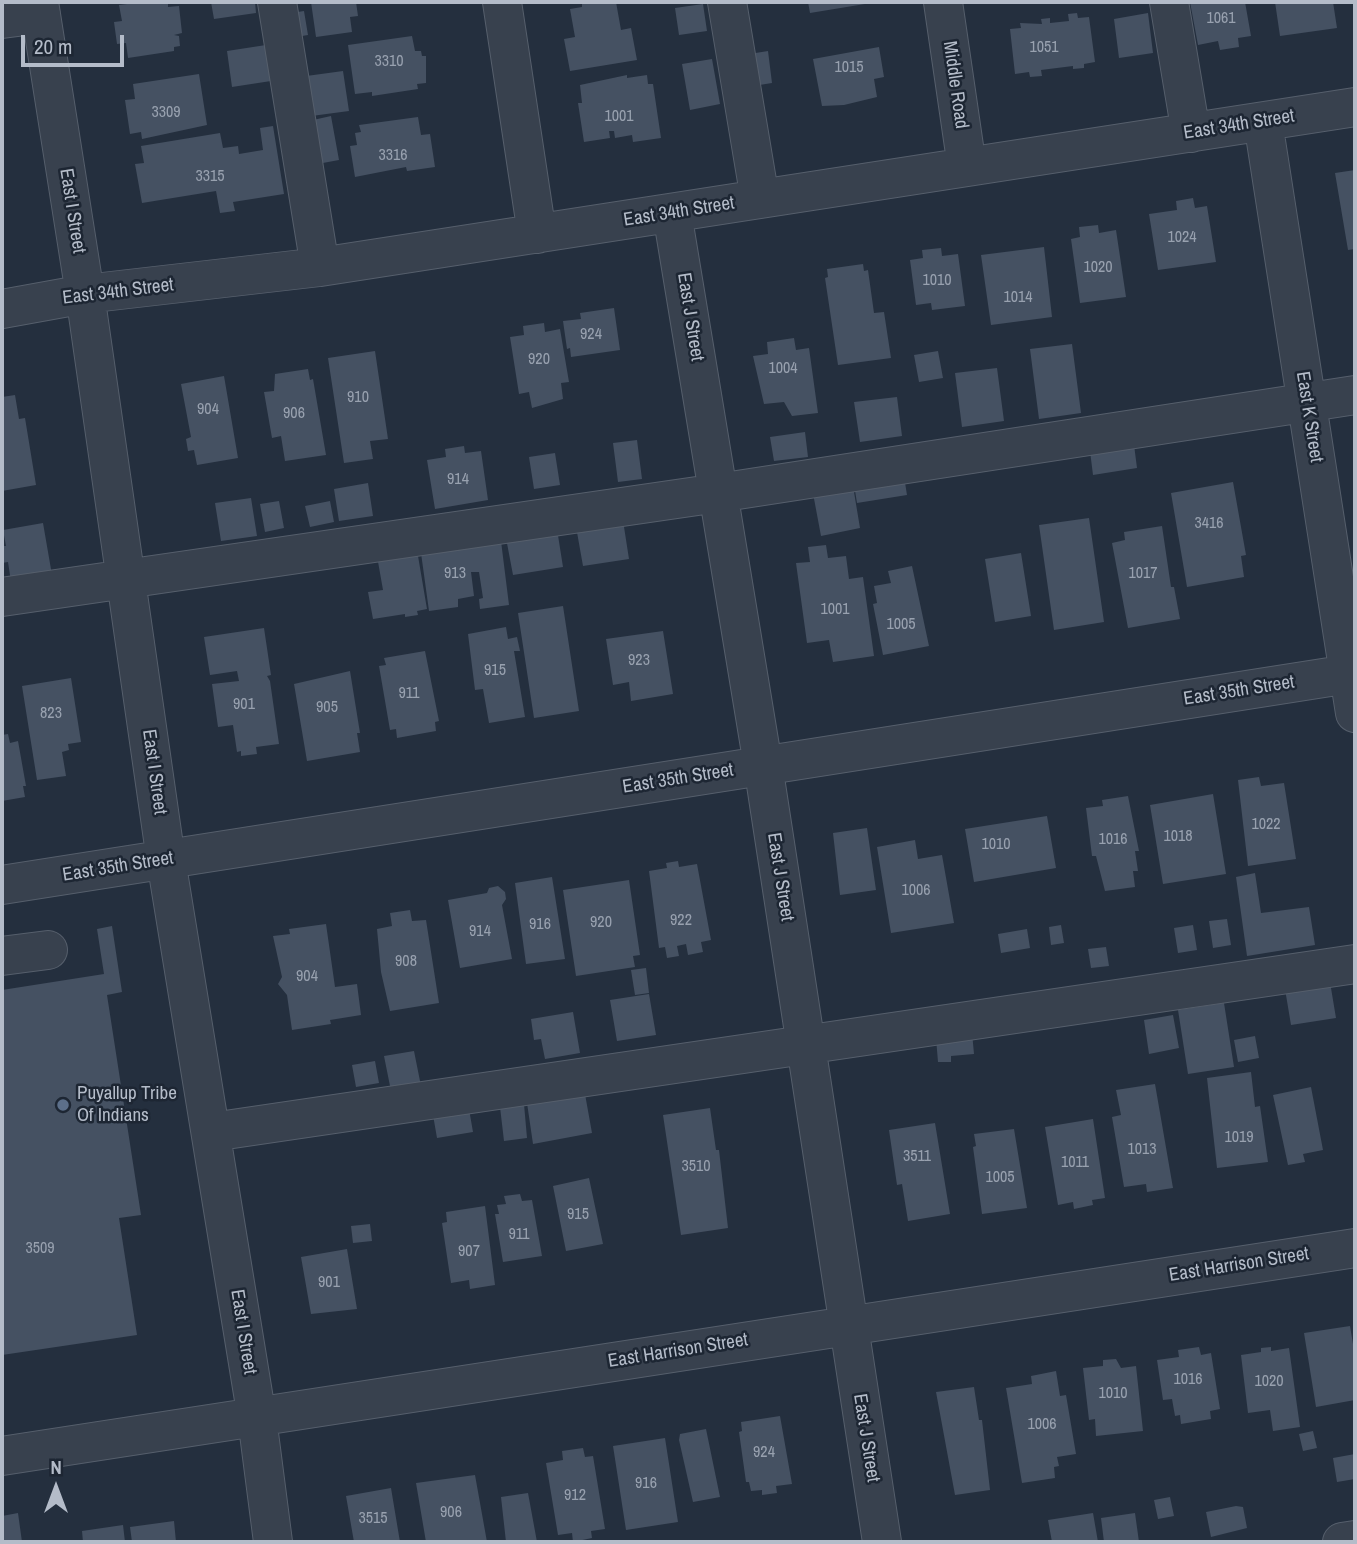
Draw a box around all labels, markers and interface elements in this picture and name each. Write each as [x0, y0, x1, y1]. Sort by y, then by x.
house number: 1061 [1206, 9, 1236, 29]
scale bar [24, 21, 128, 65]
text: 20 m [34, 32, 72, 61]
house number: 1051 [1029, 38, 1059, 58]
street label: Middle Road [938, 40, 972, 130]
house number: 3310 [374, 52, 404, 72]
house number: 1015 [834, 58, 864, 78]
house number: 3309 [151, 103, 181, 123]
street label: East 34th Street [1182, 105, 1296, 145]
house number: 1001 [604, 107, 634, 127]
house number: 3316 [378, 146, 408, 166]
street label: East I Street [54, 167, 90, 255]
house number: 3315 [195, 167, 225, 187]
street label: East 34th Street [622, 192, 736, 232]
house number: 1024 [1167, 228, 1197, 248]
house number: 1020 [1083, 258, 1113, 278]
street label: East J Street [672, 271, 708, 363]
house number: 1010 [922, 271, 952, 291]
street label: East 34th Street [61, 274, 175, 310]
house number: 1014 [1003, 288, 1033, 308]
house number: 924 [580, 325, 602, 345]
house number: 920 [528, 350, 550, 370]
house number: 1004 [768, 359, 798, 379]
street label: East K Street [1291, 370, 1327, 464]
house number: 910 [347, 388, 369, 408]
house number: 904 [197, 400, 219, 420]
house number: 906 [283, 404, 305, 424]
house number: 914 [447, 470, 469, 490]
house number: 3416 [1194, 514, 1224, 534]
house number: 913 [444, 564, 466, 584]
house number: 1017 [1128, 564, 1158, 584]
house number: 1001 [820, 600, 850, 620]
house number: 1005 [886, 615, 916, 635]
house number: 923 [628, 651, 650, 671]
house number: 915 [484, 661, 506, 681]
street label: East 35th Street [1182, 671, 1296, 711]
house number: 911 [399, 684, 419, 704]
house number: 901 [233, 695, 255, 715]
house number: 905 [316, 698, 338, 718]
house number: 823 [40, 704, 62, 724]
street label: East I Street [137, 728, 171, 816]
street label: East 35th Street [621, 759, 735, 799]
house number: 1022 [1251, 815, 1281, 835]
house number: 1018 [1163, 827, 1193, 847]
house number: 1016 [1098, 830, 1128, 850]
street label: East J Street [762, 831, 798, 923]
house number: 1010 [981, 835, 1011, 855]
street label: East 35th Street [61, 847, 175, 887]
house number: 1006 [901, 881, 931, 901]
house number: 922 [670, 911, 692, 931]
house number: 920 [590, 913, 612, 933]
house number: 916 [529, 915, 551, 935]
house number: 914 [469, 922, 491, 942]
house number: 908 [395, 952, 417, 972]
house number: 904 [296, 967, 318, 987]
place label: Puyallup Tribe Of Indians [77, 1083, 177, 1127]
marker: Puyallup Tribe Of Indians [55, 1097, 71, 1113]
house number: 1019 [1224, 1128, 1254, 1148]
house number: 1013 [1127, 1140, 1157, 1160]
house number: 3511 [903, 1147, 931, 1167]
house number: 1011 [1061, 1153, 1089, 1173]
house number: 3510 [681, 1157, 711, 1177]
house number: 1005 [985, 1168, 1015, 1188]
house number: 915 [567, 1205, 589, 1225]
house number: 911 [509, 1225, 529, 1245]
house number: 3509 [25, 1239, 55, 1259]
house number: 907 [458, 1242, 480, 1262]
street label: East Harrison Street [1168, 1243, 1310, 1287]
house number: 901 [318, 1273, 340, 1293]
street label: East I Street [225, 1288, 261, 1376]
street label: East Harrison Street [607, 1329, 749, 1373]
house number: 1016 [1173, 1370, 1203, 1390]
house number: 1020 [1254, 1372, 1284, 1392]
house number: 1010 [1098, 1384, 1128, 1404]
street label: East J Street [848, 1392, 884, 1484]
house number: 1006 [1027, 1415, 1057, 1435]
house number: 924 [753, 1443, 775, 1463]
north arrow [21, 1453, 91, 1523]
text: N [50, 1454, 62, 1480]
house number: 916 [635, 1474, 657, 1494]
house number: 912 [564, 1486, 586, 1506]
house number: 906 [440, 1503, 462, 1523]
house number: 3515 [358, 1509, 388, 1529]

